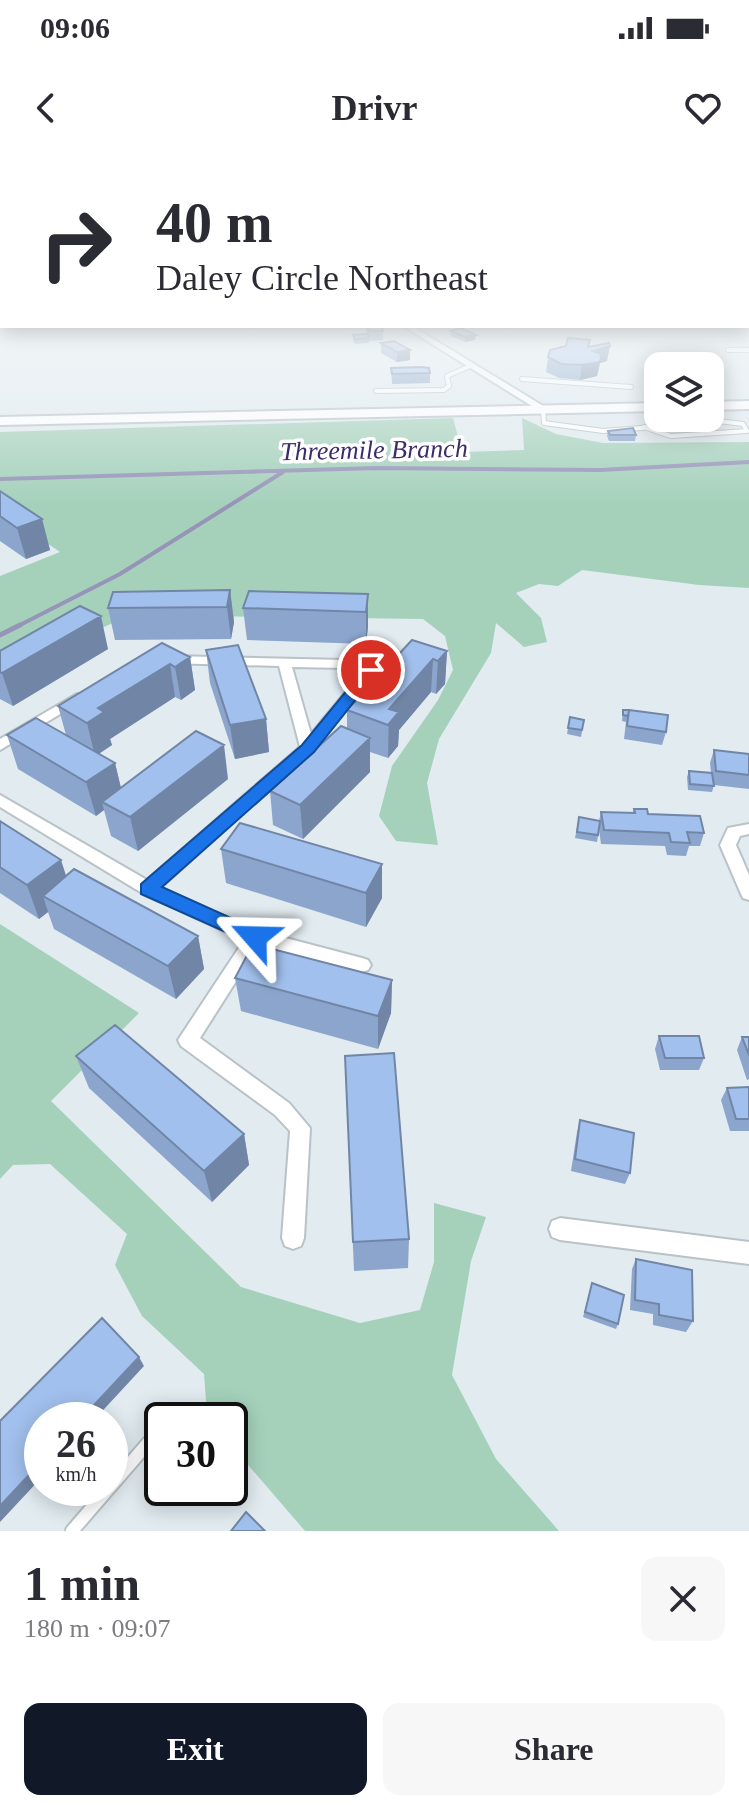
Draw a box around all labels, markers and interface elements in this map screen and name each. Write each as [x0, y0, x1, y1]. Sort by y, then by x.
text: 09:06 [40, 11, 110, 44]
icon: back [24, 86, 68, 130]
icon: heart [681, 86, 725, 130]
text: Drivr [332, 88, 417, 128]
icon: right [24, 192, 128, 296]
text: 40 m [156, 192, 273, 254]
text: Daley Circle Northeast [156, 258, 488, 298]
map controls [644, 352, 724, 432]
button: layers [644, 352, 724, 432]
water label: Threemile Branch [280, 434, 468, 466]
pin [337, 636, 405, 704]
icon: arrive [349, 648, 393, 692]
position arrow [213, 895, 297, 979]
speed limit sign: 30 [144, 1402, 248, 1506]
text: 26 [56, 1421, 96, 1466]
text: km/h [55, 1463, 97, 1485]
text: 1 min [24, 1557, 140, 1610]
button: close [641, 1557, 725, 1641]
text: 180 m · 09:07 [24, 1614, 171, 1643]
button: Exit [24, 1703, 367, 1795]
button: Share [383, 1703, 725, 1795]

